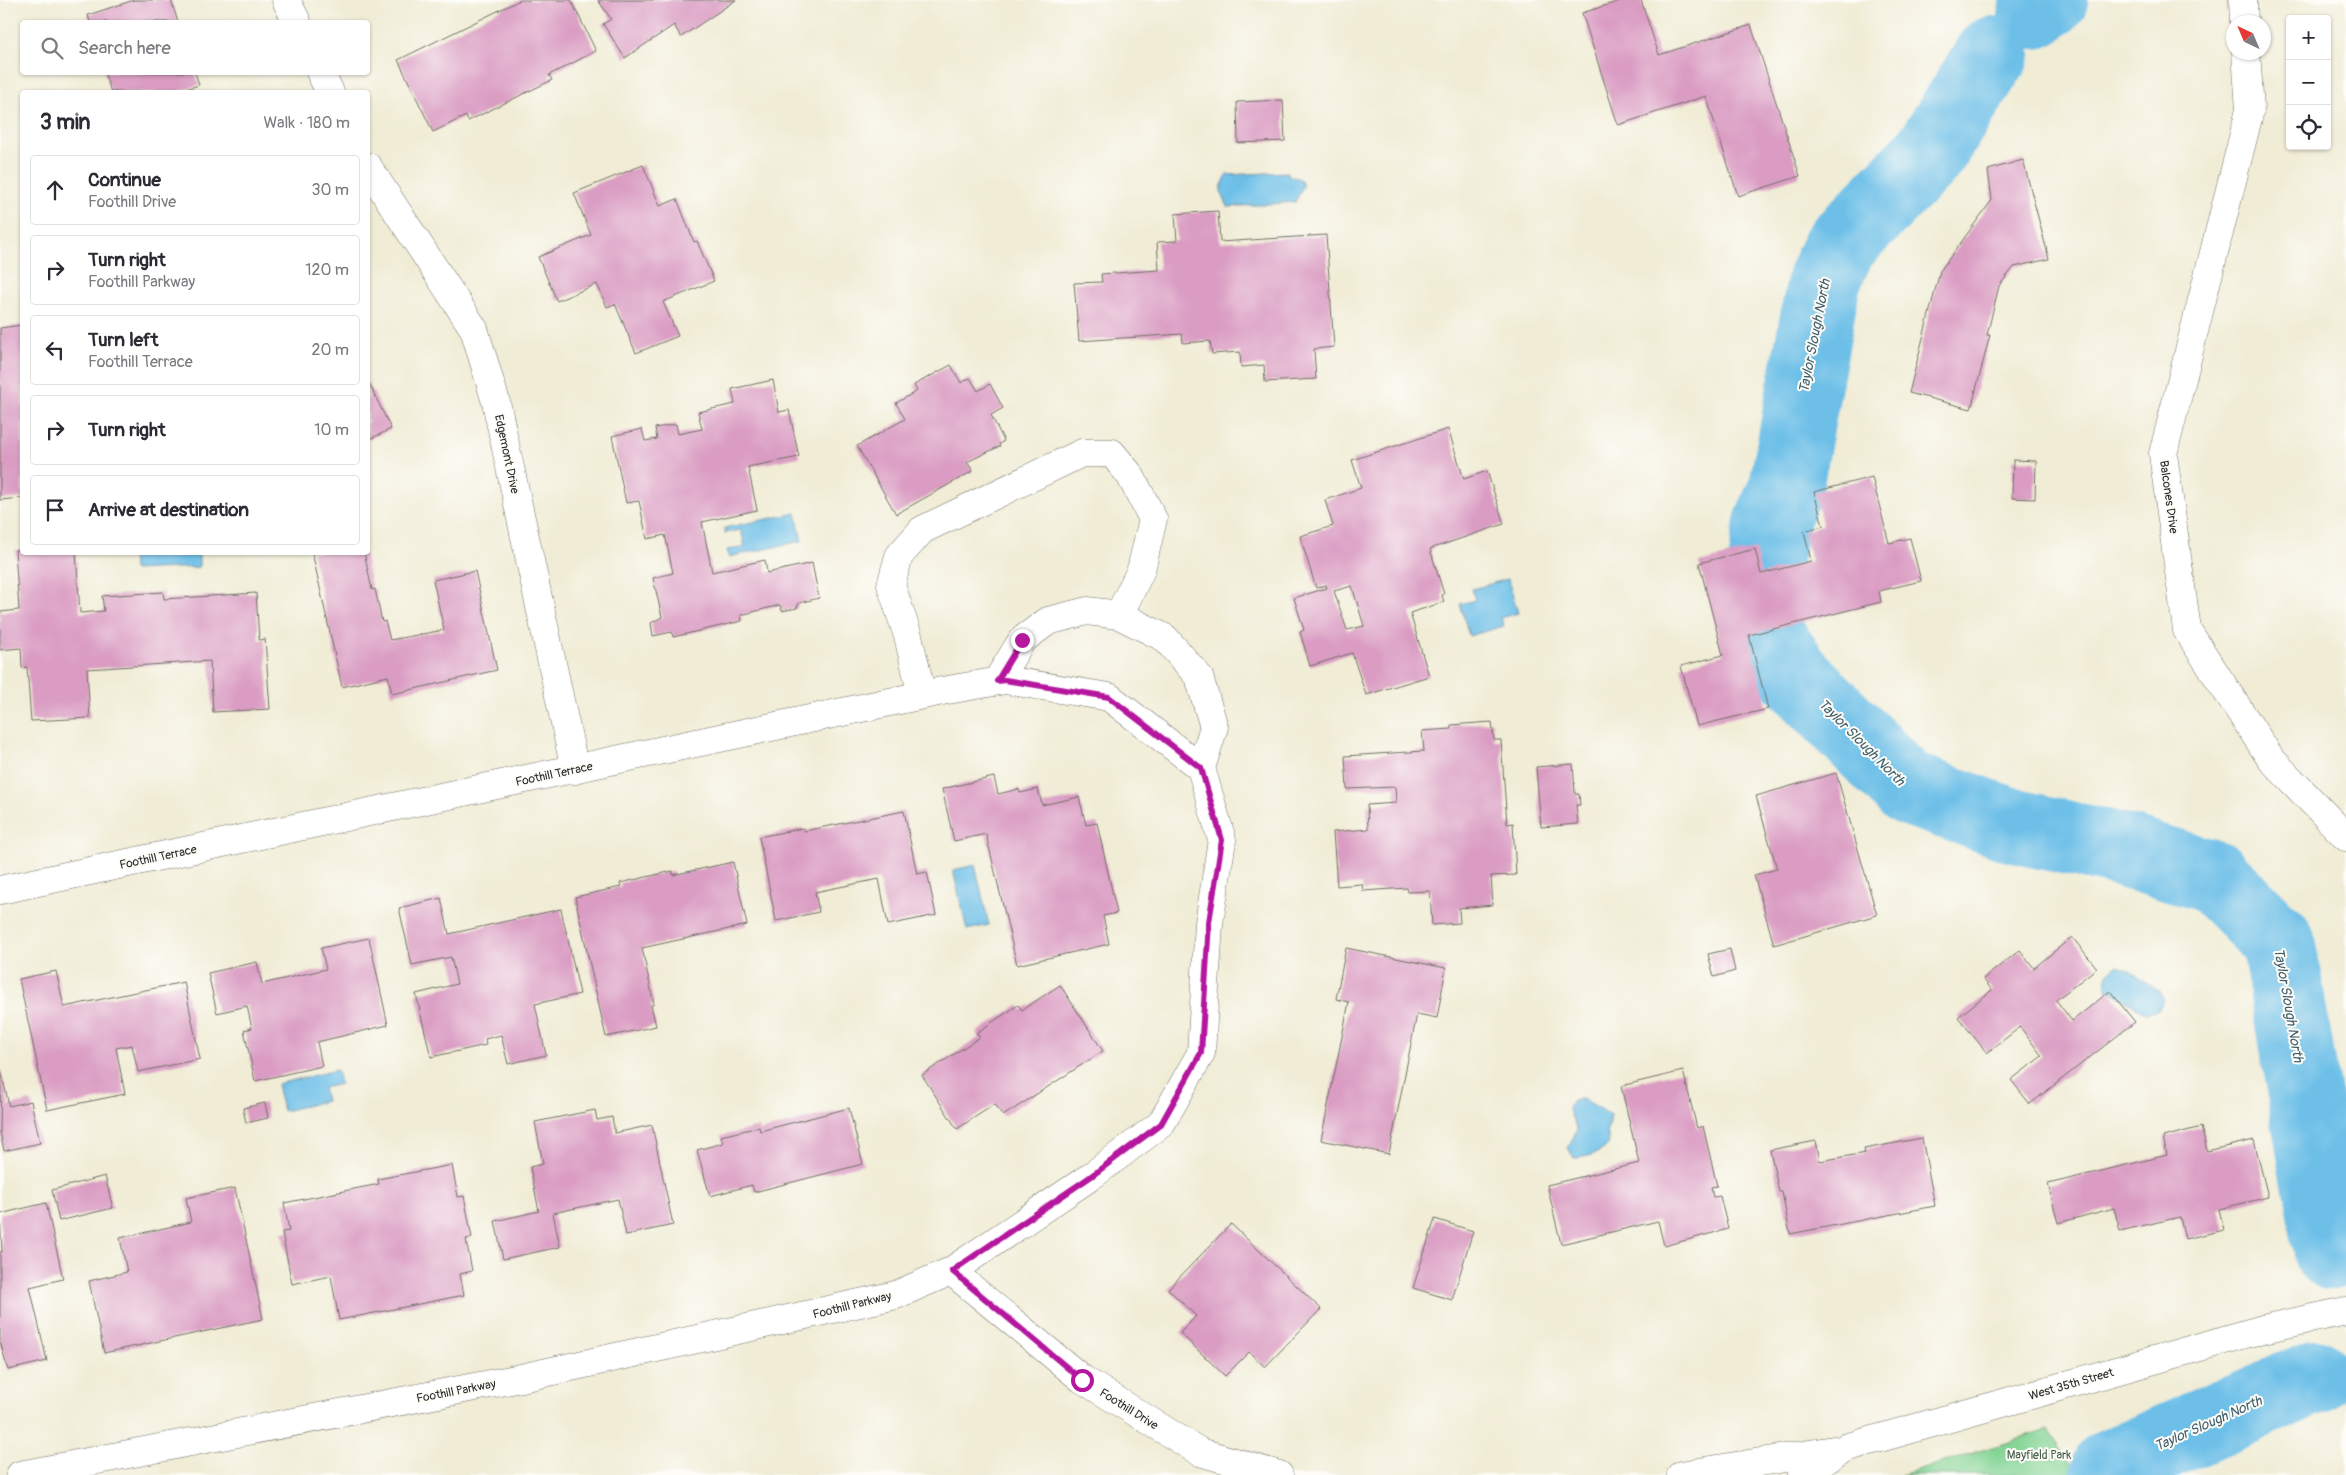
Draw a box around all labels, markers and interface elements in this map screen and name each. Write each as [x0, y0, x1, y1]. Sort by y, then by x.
north arrow [2226, 15, 2271, 60]
map controls [2286, 15, 2331, 150]
button: + [2286, 15, 2331, 60]
search box [20, 20, 370, 75]
icon: search [38, 34, 66, 62]
text: Search here [78, 36, 171, 60]
button: − [2286, 60, 2331, 105]
button: locate [2286, 105, 2331, 150]
text: 3 min [40, 109, 90, 136]
text: Walk · 180 m [263, 113, 350, 133]
text: Continue [88, 168, 161, 192]
icon: ahead [41, 176, 69, 204]
text: 30 m [311, 180, 349, 200]
text: Foothill Drive [88, 192, 176, 212]
text: Turn right [88, 248, 166, 272]
icon: right [41, 256, 69, 284]
text: 120 m [305, 260, 349, 280]
text: Foothill Parkway [88, 272, 195, 292]
water label: Taylor Slough North [1795, 276, 1834, 394]
text: Turn left [88, 328, 158, 352]
icon: left [41, 336, 69, 364]
text: 20 m [311, 340, 349, 360]
text: Foothill Terrace [88, 352, 193, 372]
street label: Edgemont Drive [491, 413, 522, 495]
icon: right [41, 416, 69, 444]
text: Turn right [88, 418, 166, 442]
text: 10 m [314, 420, 349, 440]
street label: Balcones Drive [2156, 459, 2181, 535]
icon: arrive [41, 496, 69, 524]
text: Arrive at destination [88, 498, 249, 522]
route end [1011, 629, 1034, 652]
water label: Taylor Slough North [1815, 696, 1909, 790]
street label: Foothill Terrace [514, 759, 594, 790]
street label: Foothill Terrace [118, 842, 198, 873]
water label: Taylor Slough North [2270, 947, 2307, 1065]
street label: Foothill Parkway [811, 1288, 893, 1322]
street label: West 35th Street [2027, 1365, 2116, 1404]
route start [1071, 1369, 1094, 1392]
street label: Foothill Parkway [415, 1376, 497, 1407]
street label: Foothill Drive [1097, 1386, 1161, 1433]
water label: Taylor Slough North [2152, 1392, 2266, 1455]
park label: Mayfield Park [2007, 1448, 2071, 1463]

